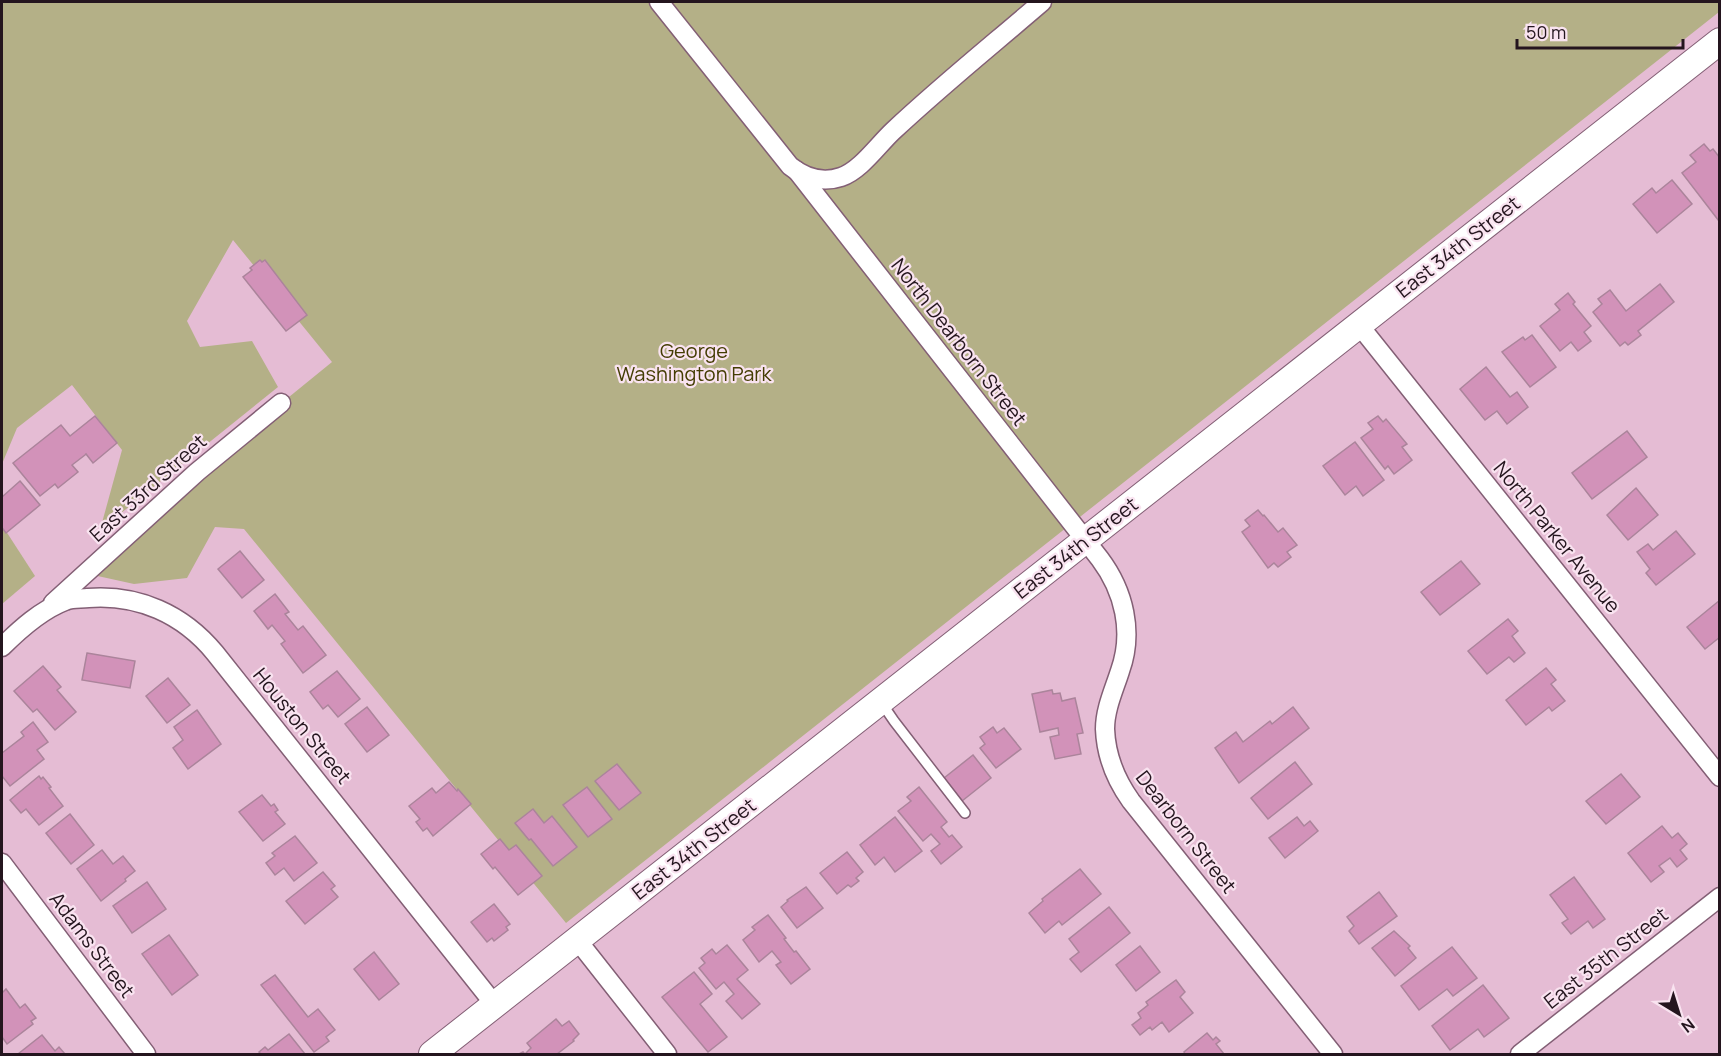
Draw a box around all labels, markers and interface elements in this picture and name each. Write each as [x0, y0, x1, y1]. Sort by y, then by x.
scale bar [1517, 12, 1684, 50]
text: 50 m [1526, 20, 1566, 44]
street label: East 34th Street [1390, 190, 1525, 304]
street label: North Dearborn Street [886, 252, 1033, 431]
park label: George Washington Park [617, 337, 773, 387]
street label: East 33rd Street [83, 428, 212, 547]
street label: North Parker Avenue [1488, 455, 1627, 618]
street label: East 34th Street [1008, 491, 1143, 605]
street label: Houston Street [247, 662, 358, 789]
street label: Dearborn Street [1130, 765, 1243, 899]
street label: East 34th Street [626, 792, 761, 906]
street label: Adams Street [44, 886, 141, 1003]
street label: East 35th Street [1538, 901, 1673, 1015]
north arrow [1649, 984, 1709, 1044]
text: N [1677, 1014, 1700, 1038]

